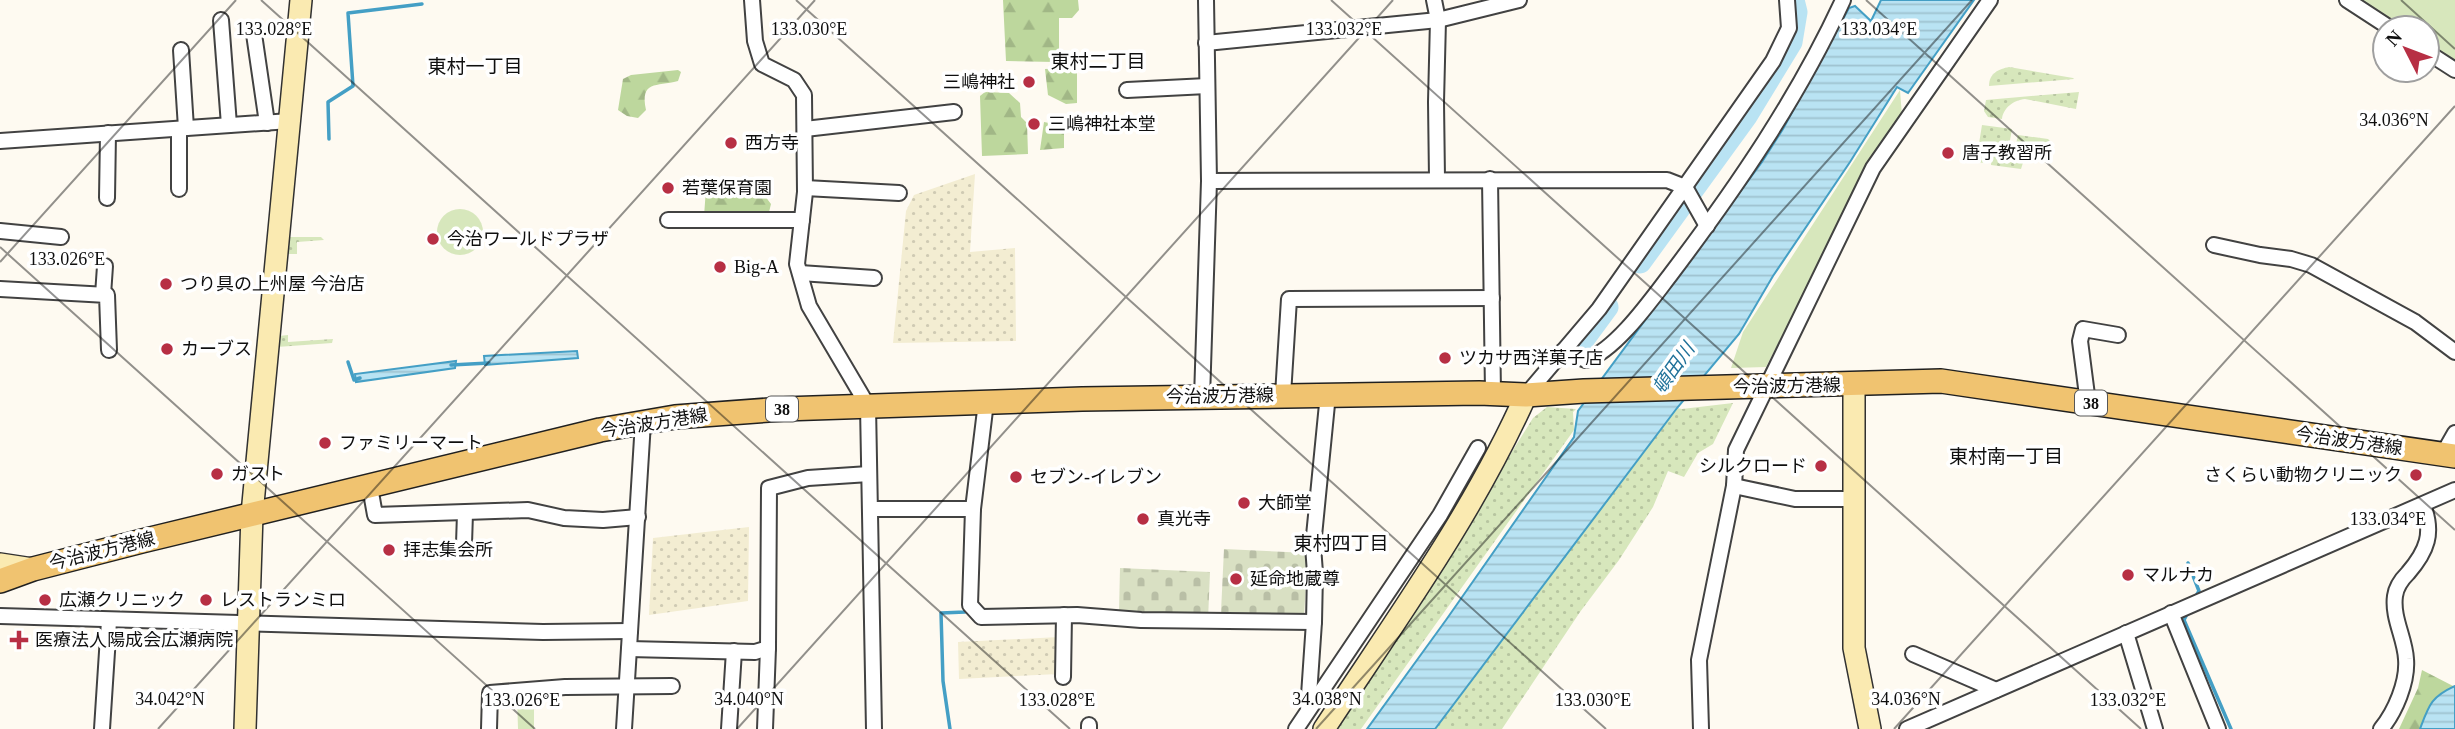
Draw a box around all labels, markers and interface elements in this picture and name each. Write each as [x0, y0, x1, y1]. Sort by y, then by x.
north arrow [2371, 14, 2441, 84]
text: 133.028°E [236, 19, 312, 39]
text: 133.030°E [771, 19, 847, 39]
text: 133.032°E [1306, 19, 1382, 39]
text: 133.034°E [1841, 19, 1917, 39]
text: N [2381, 26, 2406, 50]
district label: 東村二丁目 [1050, 51, 1146, 72]
district label: 東村一丁目 [427, 56, 523, 77]
place label: 三嶋神社 [943, 72, 1015, 92]
marker: 三嶋神社 [1021, 74, 1037, 90]
text: 34.036°N [2359, 110, 2429, 130]
place label: 三嶋神社本堂 [1048, 114, 1156, 134]
marker: 三嶋神社本堂 [1026, 116, 1042, 132]
place label: 西方寺 [745, 133, 799, 153]
marker: 西方寺 [723, 135, 739, 151]
place label: 唐子教習所 [1962, 143, 2052, 163]
marker: 唐子教習所 [1940, 145, 1956, 161]
place label: 若葉保育園 [682, 178, 772, 198]
marker: 若葉保育園 [660, 180, 676, 196]
place label: 今治ワールドプラザ [447, 229, 609, 249]
marker: 今治ワールドプラザ [425, 231, 441, 247]
text: 133.026°E [29, 249, 105, 269]
place label: Big-A [734, 257, 779, 277]
marker: Big-A [712, 259, 728, 275]
place label: つり具の上州屋 今治店 [180, 274, 365, 294]
marker: つり具の上州屋 今治店 [158, 276, 174, 292]
water label: 頓田川 [1648, 337, 1700, 398]
place label: カーブス [181, 339, 252, 359]
marker: カーブス [159, 341, 175, 357]
place label: ツカサ西洋菓子店 [1459, 348, 1603, 368]
marker: ツカサ西洋菓子店 [1437, 350, 1453, 366]
street label: 今治波方港線 [1733, 375, 1841, 397]
street label: 今治波方港線 [1166, 385, 1274, 407]
road number: 38 [2075, 390, 2107, 416]
road number: 38 [766, 396, 798, 422]
street label: 今治波方港線 [599, 405, 709, 441]
street label: 今治波方港線 [2294, 424, 2404, 458]
place label: ファミリーマート [339, 433, 483, 453]
marker: ファミリーマート [317, 435, 333, 451]
district label: 東村南一丁目 [1949, 446, 2063, 467]
place label: シルクロード [1699, 456, 1807, 476]
marker: シルクロード [1813, 458, 1829, 474]
place label: ガスト [231, 464, 285, 484]
place label: さくらい動物クリニック [2204, 465, 2402, 485]
marker: ガスト [209, 466, 225, 482]
place label: セブン-イレブン [1030, 467, 1162, 487]
marker: さくらい動物クリニック [2408, 467, 2424, 483]
marker: セブン-イレブン [1008, 469, 1024, 485]
place label: 大師堂 [1258, 493, 1312, 513]
marker: 大師堂 [1236, 495, 1252, 511]
place label: 真光寺 [1157, 509, 1211, 529]
text: 133.034°E [2350, 509, 2426, 529]
marker: 真光寺 [1135, 511, 1151, 527]
street label: 今治波方港線 [47, 528, 157, 574]
district label: 東村四丁目 [1293, 533, 1389, 554]
place label: 拝志集会所 [403, 540, 493, 560]
marker: 拝志集会所 [381, 542, 397, 558]
place label: マルナカ [2142, 565, 2214, 585]
marker: マルナカ [2120, 567, 2136, 583]
place label: 延命地蔵尊 [1250, 569, 1340, 589]
marker: 延命地蔵尊 [1228, 571, 1244, 587]
place label: 広瀬クリニック [59, 590, 185, 610]
place label: レストランミロ [220, 590, 346, 610]
marker: 広瀬クリニック [37, 592, 53, 608]
marker: レストランミロ [198, 592, 214, 608]
marker: 医療法人陽成会広瀬病院 [9, 630, 29, 650]
place label: 医療法人陽成会広瀬病院 [35, 630, 233, 650]
text: 34.042°N [135, 689, 205, 709]
text: 34.040°N [714, 689, 784, 709]
text: 34.038°N [1292, 689, 1362, 709]
text: 34.036°N [1871, 689, 1941, 709]
text: 133.026°E [484, 690, 560, 710]
text: 133.028°E [1019, 690, 1095, 710]
text: 133.030°E [1555, 690, 1631, 710]
text: 133.032°E [2090, 690, 2166, 710]

